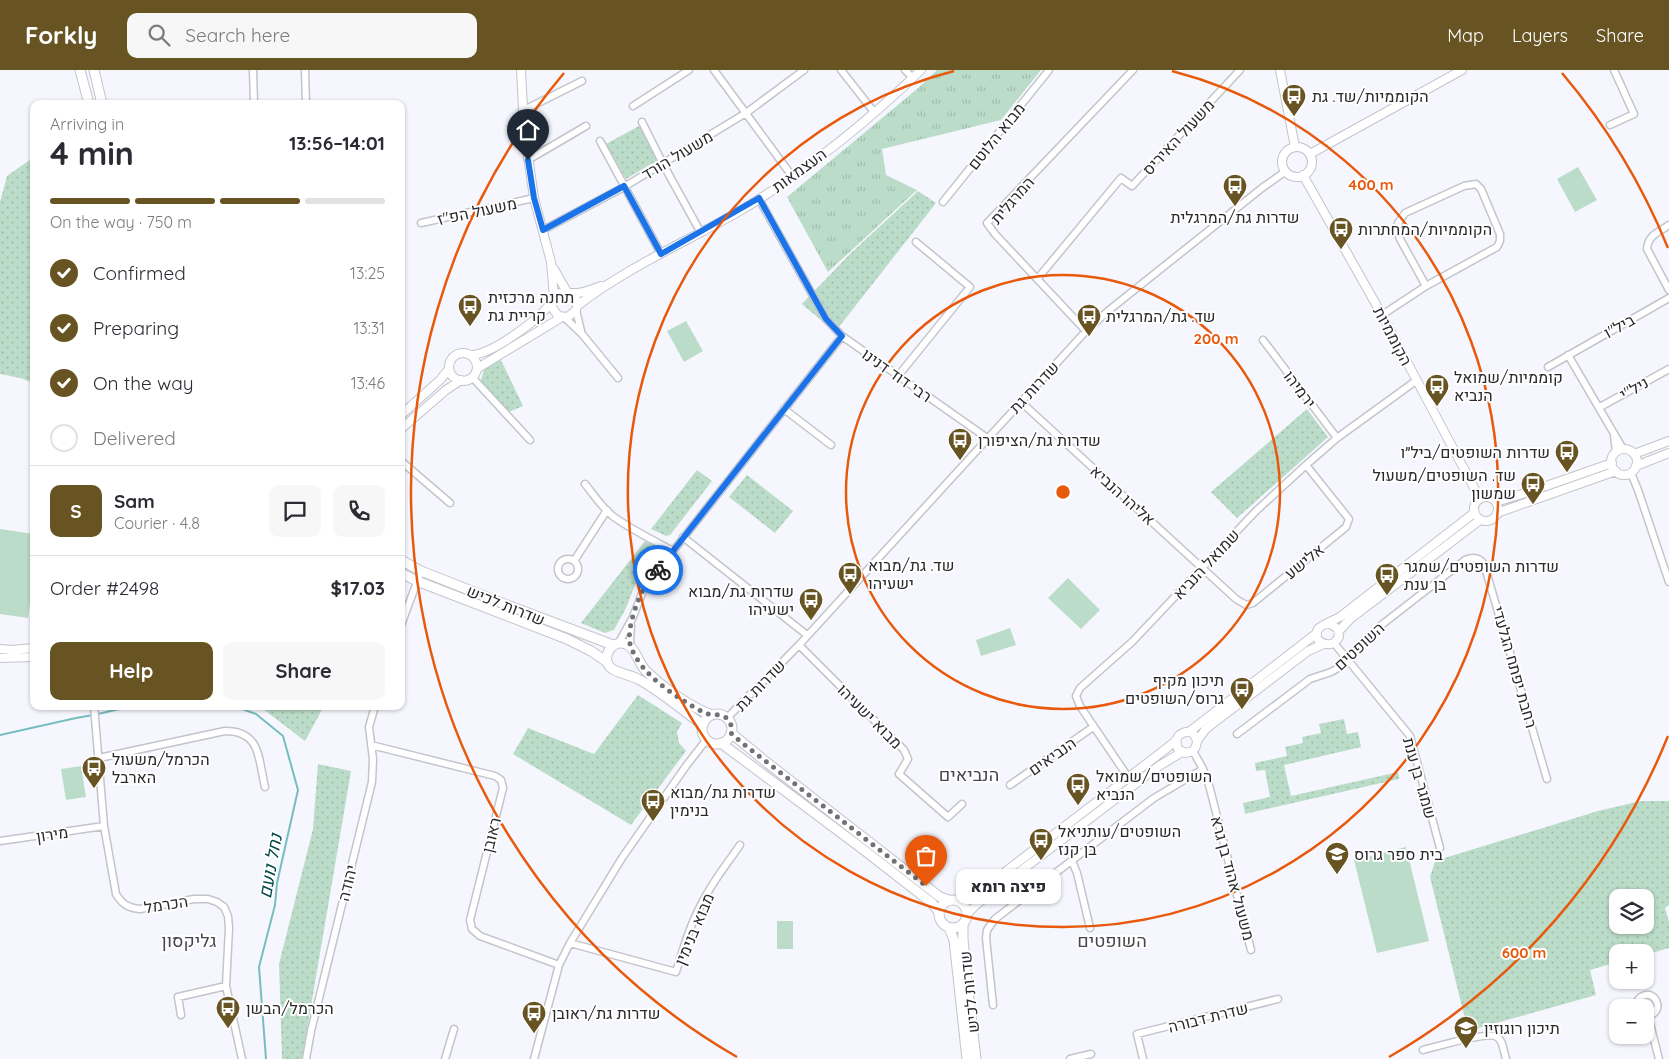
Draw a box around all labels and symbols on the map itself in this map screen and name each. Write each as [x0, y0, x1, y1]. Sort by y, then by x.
bus stop icon: הקוממיות/שד. גת [1281, 83, 1307, 117]
place label: הקוממיות/שד. גת [1312, 86, 1429, 106]
street label: משעול האיריס [1138, 95, 1218, 179]
street label: מבוא הלוטם [963, 98, 1029, 174]
pin [507, 109, 549, 160]
street label: משעול הורד [638, 126, 716, 184]
street label: העצמאות [768, 144, 830, 196]
street label: המרגלית [986, 172, 1038, 228]
bus stop icon: שדרות גת/המרגלית [1222, 173, 1248, 207]
text: 400 m [1348, 175, 1394, 194]
street label: משעול הפ"ז [435, 193, 519, 229]
place label: שדרות גת/המרגלית [1170, 207, 1300, 227]
bus stop icon: הקוממיות/המחתרות [1328, 216, 1354, 250]
place label: הקוממיות/המחתרות [1358, 219, 1492, 239]
place label: תחנה מרכזית קריית גת [488, 287, 574, 325]
bus stop icon: תחנה מרכזית קריית גת [457, 293, 483, 327]
bus stop icon: שד. גת/המרגלית [1076, 303, 1102, 337]
street label: הקוממיות [1369, 303, 1417, 369]
place label: שד. גת/המרגלית [1106, 306, 1215, 326]
street label: ביל"ו [1600, 309, 1638, 343]
text: 200 m [1194, 329, 1239, 348]
street label: רבי דוד דנינו [858, 344, 936, 406]
street label: שדרות גת [1005, 357, 1063, 417]
street label: ירמיהו [1279, 366, 1321, 412]
place label: קוממיות/שמואל הנביא [1454, 367, 1563, 405]
street label: ניל"י [1616, 372, 1652, 404]
bus stop icon: קוממיות/שמואל הנביא [1424, 373, 1450, 407]
bus stop icon: שדרות גת/הציפורן [947, 427, 973, 461]
place label: שדרות גת/הציפורן [978, 430, 1101, 450]
bus stop icon: שדרות השופטים/ביל״ו [1554, 439, 1580, 473]
place label: שדרות השופטים/ביל״ו [1401, 442, 1550, 462]
street label: אליהו הנביא [1086, 461, 1160, 529]
place label: שד. השופטים/משעול שמשון [1373, 465, 1516, 503]
bus stop icon: שד. השופטים/משעול שמשון [1520, 471, 1546, 505]
centre of rings [1054, 483, 1072, 501]
street label: שמואל הנביא [1168, 525, 1244, 603]
street label: אלישע [1280, 539, 1328, 583]
courier [633, 545, 683, 595]
place label: שד. גת/מבוא ישעיהו [868, 555, 954, 593]
place label: שדרות השופטים/שמגר בן ענת [1404, 556, 1559, 594]
bus stop icon: שד. גת/מבוא ישעיהו [837, 561, 863, 595]
bus stop icon: שדרות השופטים/שמגר בן ענת [1374, 562, 1400, 596]
street label: שדרות לכיש [464, 580, 548, 630]
place label: שדרות גת/מבוא ישעיהו [688, 581, 794, 619]
bus stop icon: שדרות גת/מבוא ישעיהו [798, 587, 824, 621]
street label: רחבת יפתח הגלעדי [1488, 604, 1542, 730]
street label: השופטים [1330, 618, 1388, 674]
street label: שדרות גת [731, 655, 789, 715]
place label: תיכון מקיף גרוס/השופטים [1125, 670, 1224, 708]
bus stop icon: תיכון מקיף גרוס/השופטים [1229, 676, 1255, 710]
street label: מבוא ישעיהו [833, 679, 907, 753]
street label: הנביאים [1024, 732, 1080, 780]
street label: שמגר בן ענת [1399, 735, 1441, 821]
place label: הכרמל/משעול הארבל [112, 749, 210, 787]
bus stop icon: הכרמל/משעול הארבל [81, 755, 107, 789]
district label: הנביאים [939, 763, 999, 786]
place label: השופטים/שמואל הנביא [1096, 766, 1212, 804]
bus stop icon: השופטים/שמואל הנביא [1065, 772, 1091, 806]
place label: שדרות גת/מבוא בנימין [670, 782, 776, 820]
bus stop icon: שדרות גת/מבוא בנימין [640, 788, 666, 822]
street label: משעול אהוד בן גרא [1207, 813, 1259, 943]
street label: ראובן [477, 815, 505, 855]
place label: השופטים/עותניאל בן קנז [1058, 821, 1181, 859]
street label: מירון [35, 822, 69, 846]
bus stop icon: השופטים/עותניאל בן קנז [1028, 827, 1054, 861]
water label: נחל נועם [253, 830, 287, 900]
pin [905, 835, 947, 886]
school or university icon: בית ספר גרוס [1324, 841, 1350, 875]
place label: בית ספר גרוס [1354, 844, 1444, 864]
street label: יהודה [333, 863, 361, 903]
callout: פיצה רומא [956, 868, 1061, 904]
street label: מבוא בנימין [670, 890, 718, 968]
street label: הכרמל [143, 891, 189, 917]
district label: גליקסון [162, 929, 216, 952]
district label: השופטים [1077, 929, 1147, 952]
text: 600 m [1502, 943, 1546, 962]
street label: שדרות לכיש [955, 950, 983, 1034]
bus stop icon: הכרמל/הבשן [215, 995, 241, 1029]
street label: שדרת דבורה [1166, 997, 1250, 1037]
place label: הכרמל/הבשן [246, 998, 334, 1018]
bus stop icon: שדרות גת/ראובן [521, 1000, 547, 1034]
place label: שדרות גת/ראובן [552, 1003, 660, 1023]
school or university icon: תיכון רוגוזין [1453, 1015, 1479, 1049]
place label: תיכון רוגוזין [1484, 1018, 1560, 1038]

